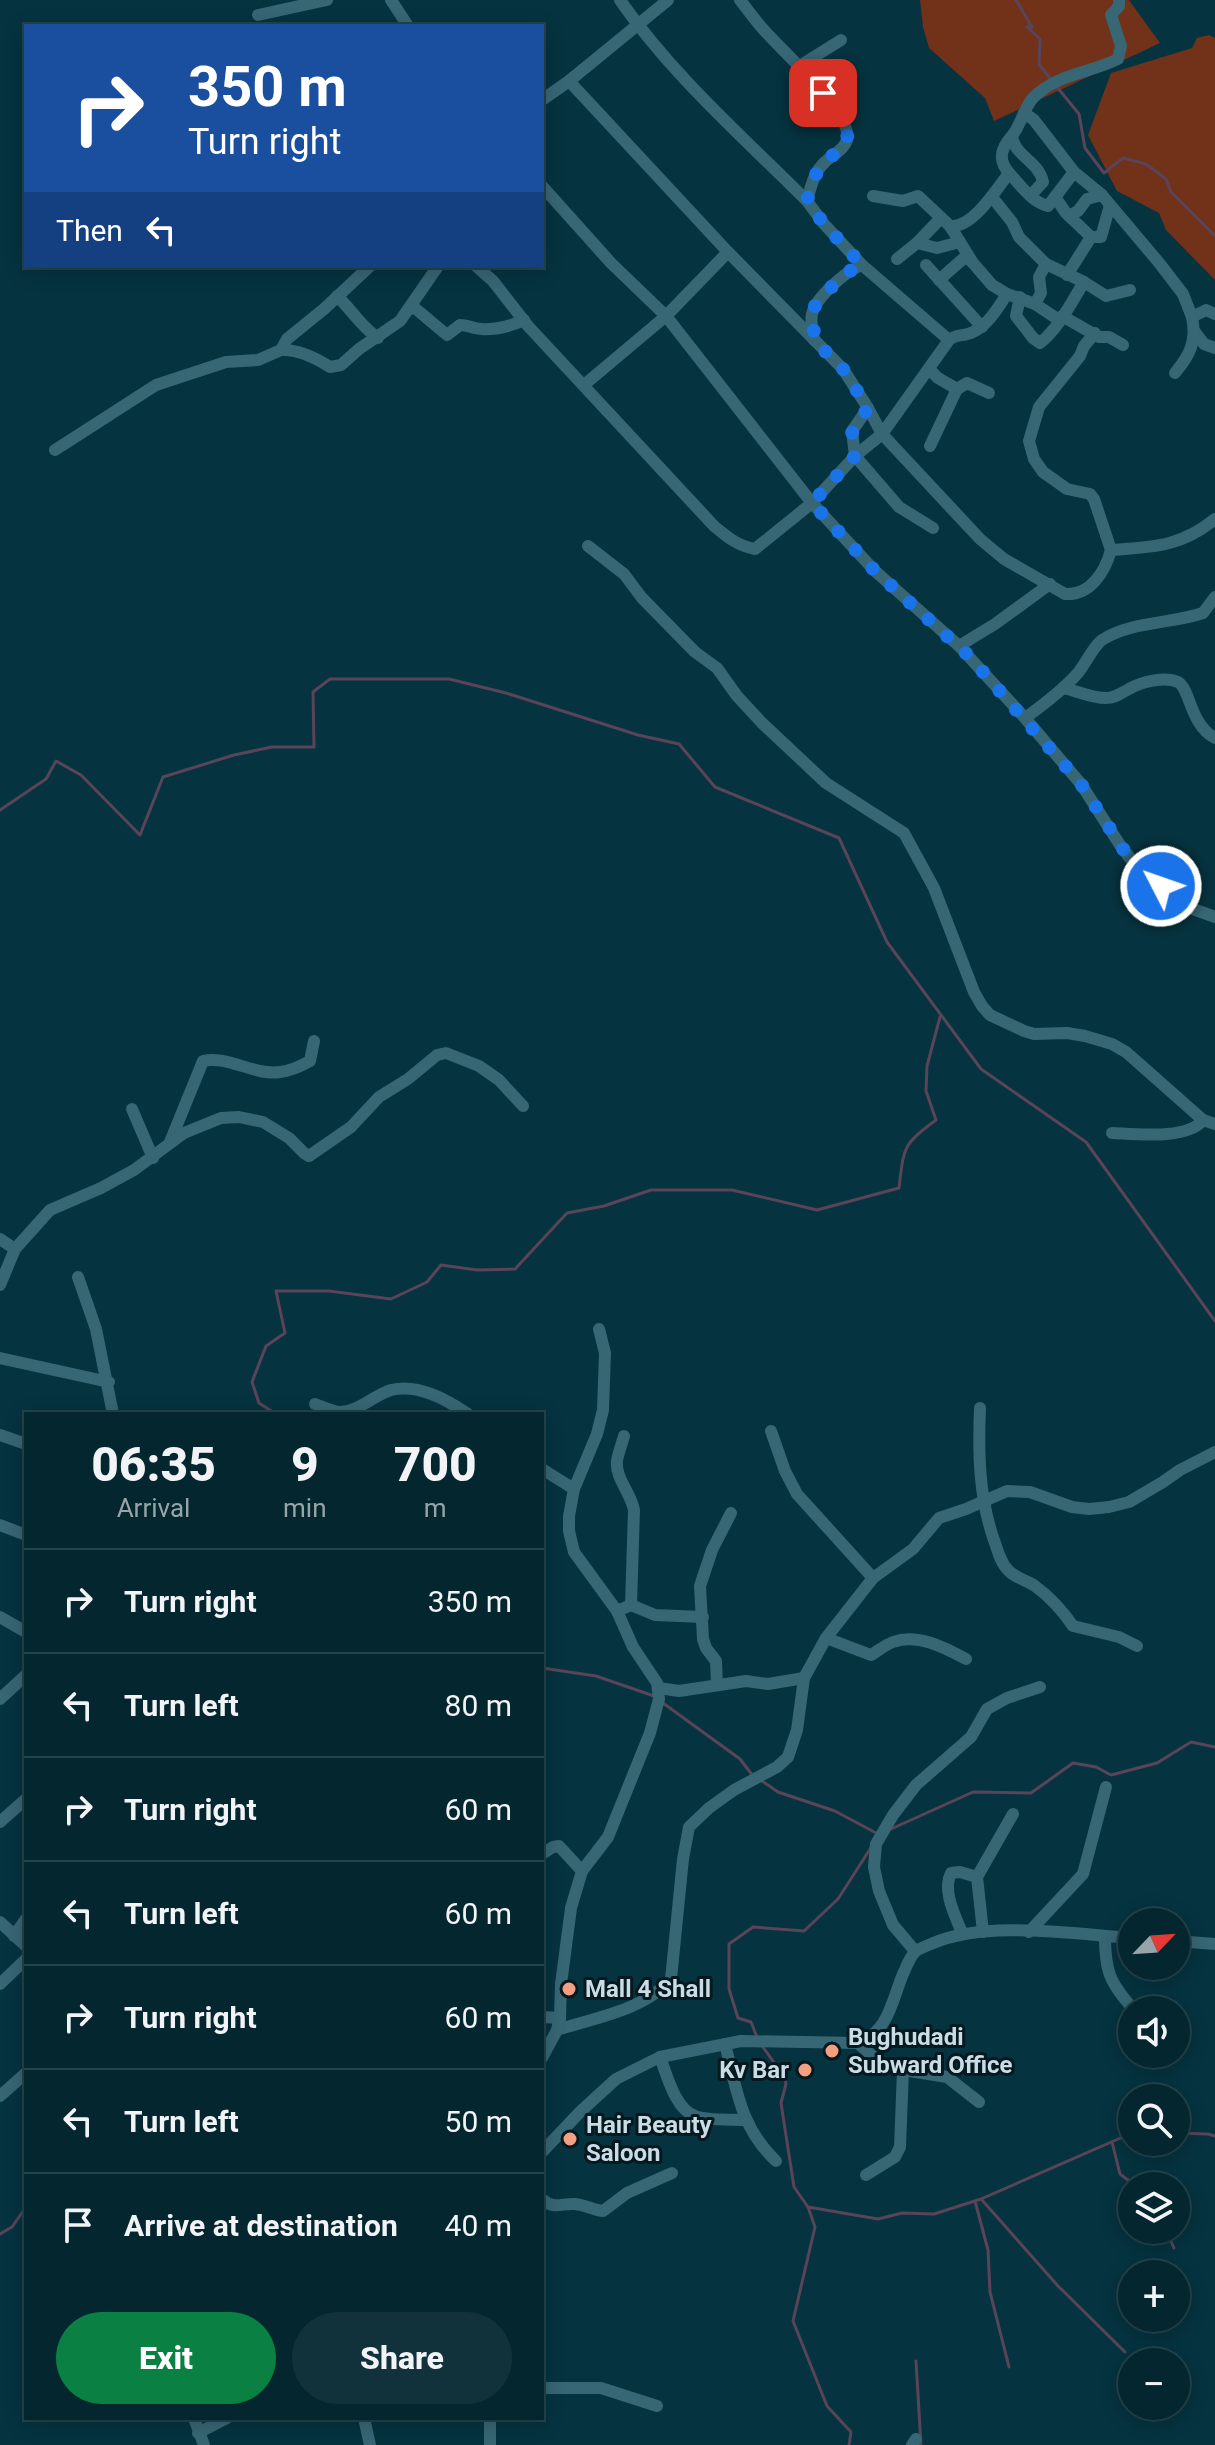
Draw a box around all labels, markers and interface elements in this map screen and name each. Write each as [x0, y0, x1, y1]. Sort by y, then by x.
text: 350 m [188, 54, 347, 120]
icon: right [56, 56, 160, 160]
pin [789, 59, 857, 127]
icon: arrive [801, 71, 845, 115]
text: Turn right [188, 121, 341, 163]
icon: left [139, 208, 183, 252]
text: Then [56, 213, 123, 248]
position arrow [1119, 844, 1203, 928]
text: 06:35 [91, 1436, 216, 1493]
text: 9 [291, 1436, 319, 1493]
text: 700 [394, 1436, 477, 1493]
text: Arrival [117, 1493, 190, 1523]
text: min [283, 1493, 327, 1523]
text: m [424, 1493, 447, 1523]
icon: right [56, 1579, 100, 1623]
text: Turn right [124, 1584, 257, 1619]
text: 350 m [428, 1584, 512, 1619]
icon: left [56, 1683, 100, 1727]
text: Turn left [124, 1688, 239, 1723]
text: 80 m [445, 1688, 512, 1723]
icon: right [56, 1787, 100, 1831]
text: Turn right [124, 1792, 257, 1827]
text: 60 m [445, 1792, 512, 1827]
icon: left [56, 1891, 100, 1935]
text: Turn left [124, 1896, 239, 1931]
text: 60 m [445, 1896, 512, 1931]
north arrow [1118, 1908, 1190, 1980]
map controls [1118, 1908, 1190, 2420]
place label: Mall 4 Shall [585, 1975, 711, 2003]
marker: Mall 4 Shall [560, 1980, 578, 1998]
icon: right [56, 1995, 100, 2039]
button: sound [1118, 1996, 1190, 2068]
text: Turn right [124, 2000, 257, 2035]
text: 60 m [445, 2000, 512, 2035]
place label: Bughudadi Subward Office [848, 2023, 1013, 2079]
marker: Bughudadi Subward Office [823, 2042, 841, 2060]
place label: Kv Bar [719, 2056, 789, 2084]
marker: Kv Bar [796, 2061, 814, 2079]
button: search [1118, 2084, 1190, 2156]
icon: left [56, 2099, 100, 2143]
text: Turn left [124, 2104, 239, 2139]
text: 50 m [445, 2104, 512, 2139]
place label: Hair Beauty Saloon [586, 2111, 713, 2167]
marker: Hair Beauty Saloon [561, 2130, 579, 2148]
button: layers [1118, 2172, 1190, 2244]
icon: arrive [56, 2203, 100, 2247]
text: Arrive at destination [124, 2208, 398, 2243]
text: 40 m [445, 2208, 512, 2243]
button: + [1118, 2260, 1190, 2332]
button: Exit [56, 2312, 276, 2404]
button: Share [292, 2312, 512, 2404]
button: − [1118, 2348, 1190, 2420]

